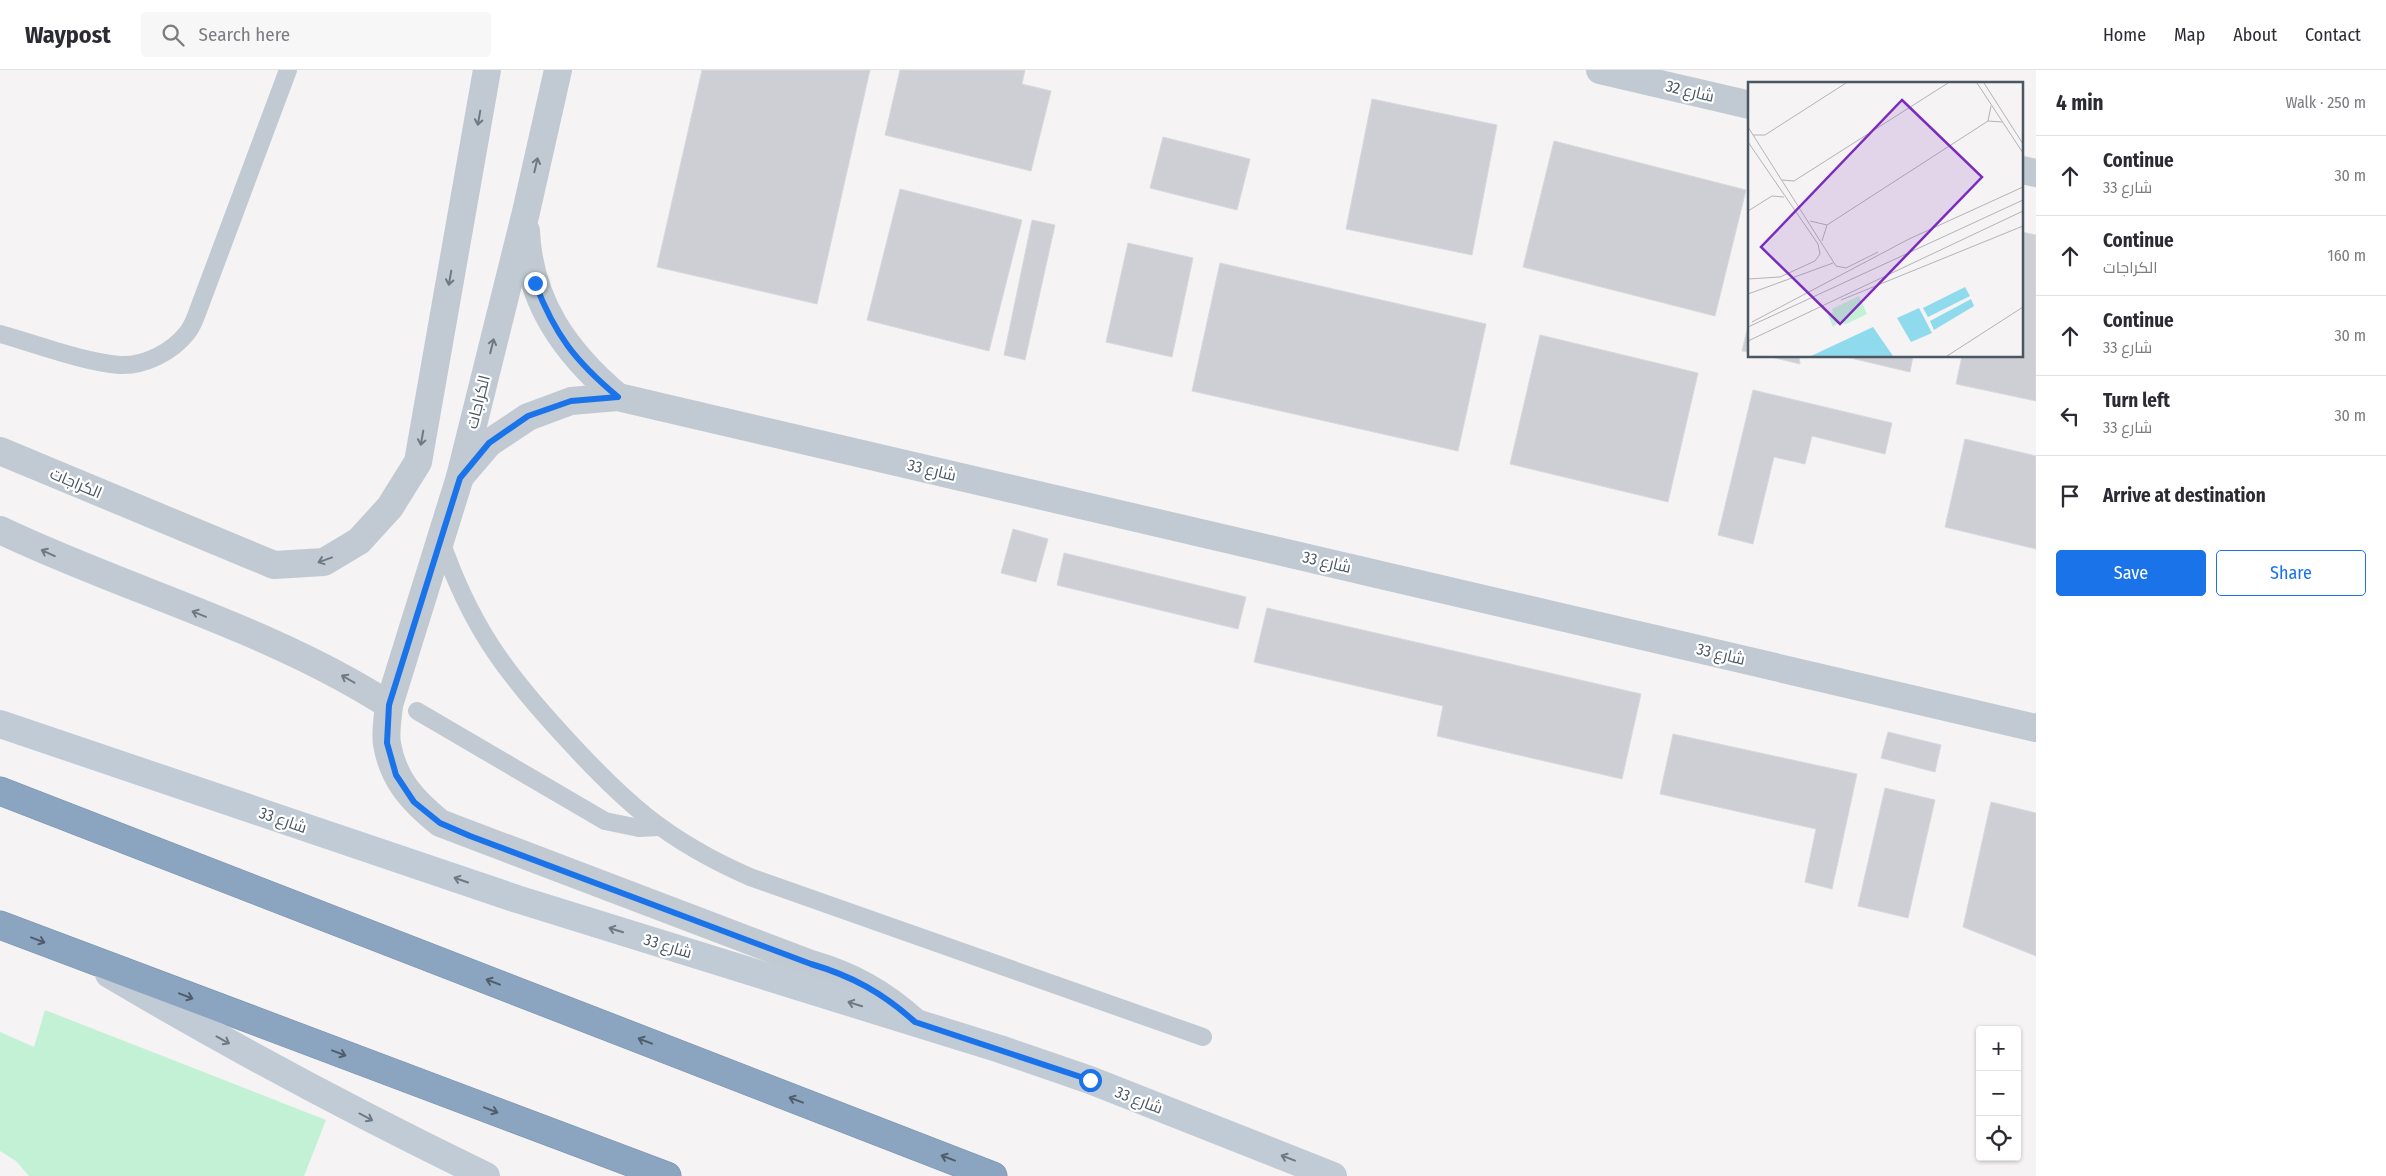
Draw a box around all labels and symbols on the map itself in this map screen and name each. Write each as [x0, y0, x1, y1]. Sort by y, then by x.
street label: شارع 32 [1664, 76, 1716, 108]
inset map [1748, 82, 2024, 358]
one-way arrow [473, 110, 483, 126]
one-way arrow [532, 157, 541, 173]
one-way arrow [445, 270, 455, 286]
route end [524, 272, 547, 295]
one-way arrow [488, 338, 497, 354]
street label: الكراجات [462, 373, 494, 431]
one-way arrow [416, 430, 426, 446]
street label: شارع 33 [905, 455, 958, 487]
street label: الكراجات [47, 464, 105, 502]
one-way arrow [41, 547, 56, 557]
street label: شارع 33 [1300, 547, 1353, 579]
one-way arrow [318, 556, 333, 565]
one-way arrow [192, 609, 207, 618]
street label: شارع 33 [1694, 639, 1747, 671]
one-way arrow [340, 674, 355, 684]
street label: شارع 33 [256, 803, 309, 839]
one-way arrow [454, 875, 470, 884]
one-way arrow [608, 924, 624, 934]
street label: شارع 33 [641, 930, 694, 964]
one-way arrow [30, 936, 45, 945]
one-way arrow [486, 977, 501, 986]
one-way arrow [178, 992, 194, 1001]
one-way arrow [847, 998, 863, 1008]
one-way arrow [216, 1035, 231, 1045]
one-way arrow [637, 1036, 653, 1045]
one-way arrow [330, 1049, 346, 1058]
route start [1079, 1069, 1102, 1092]
street label: شارع 33 [1112, 1082, 1165, 1120]
one-way arrow [789, 1094, 804, 1104]
one-way arrow [483, 1106, 498, 1115]
one-way arrow [359, 1112, 374, 1122]
one-way arrow [940, 1153, 955, 1162]
one-way arrow [1281, 1153, 1296, 1162]

